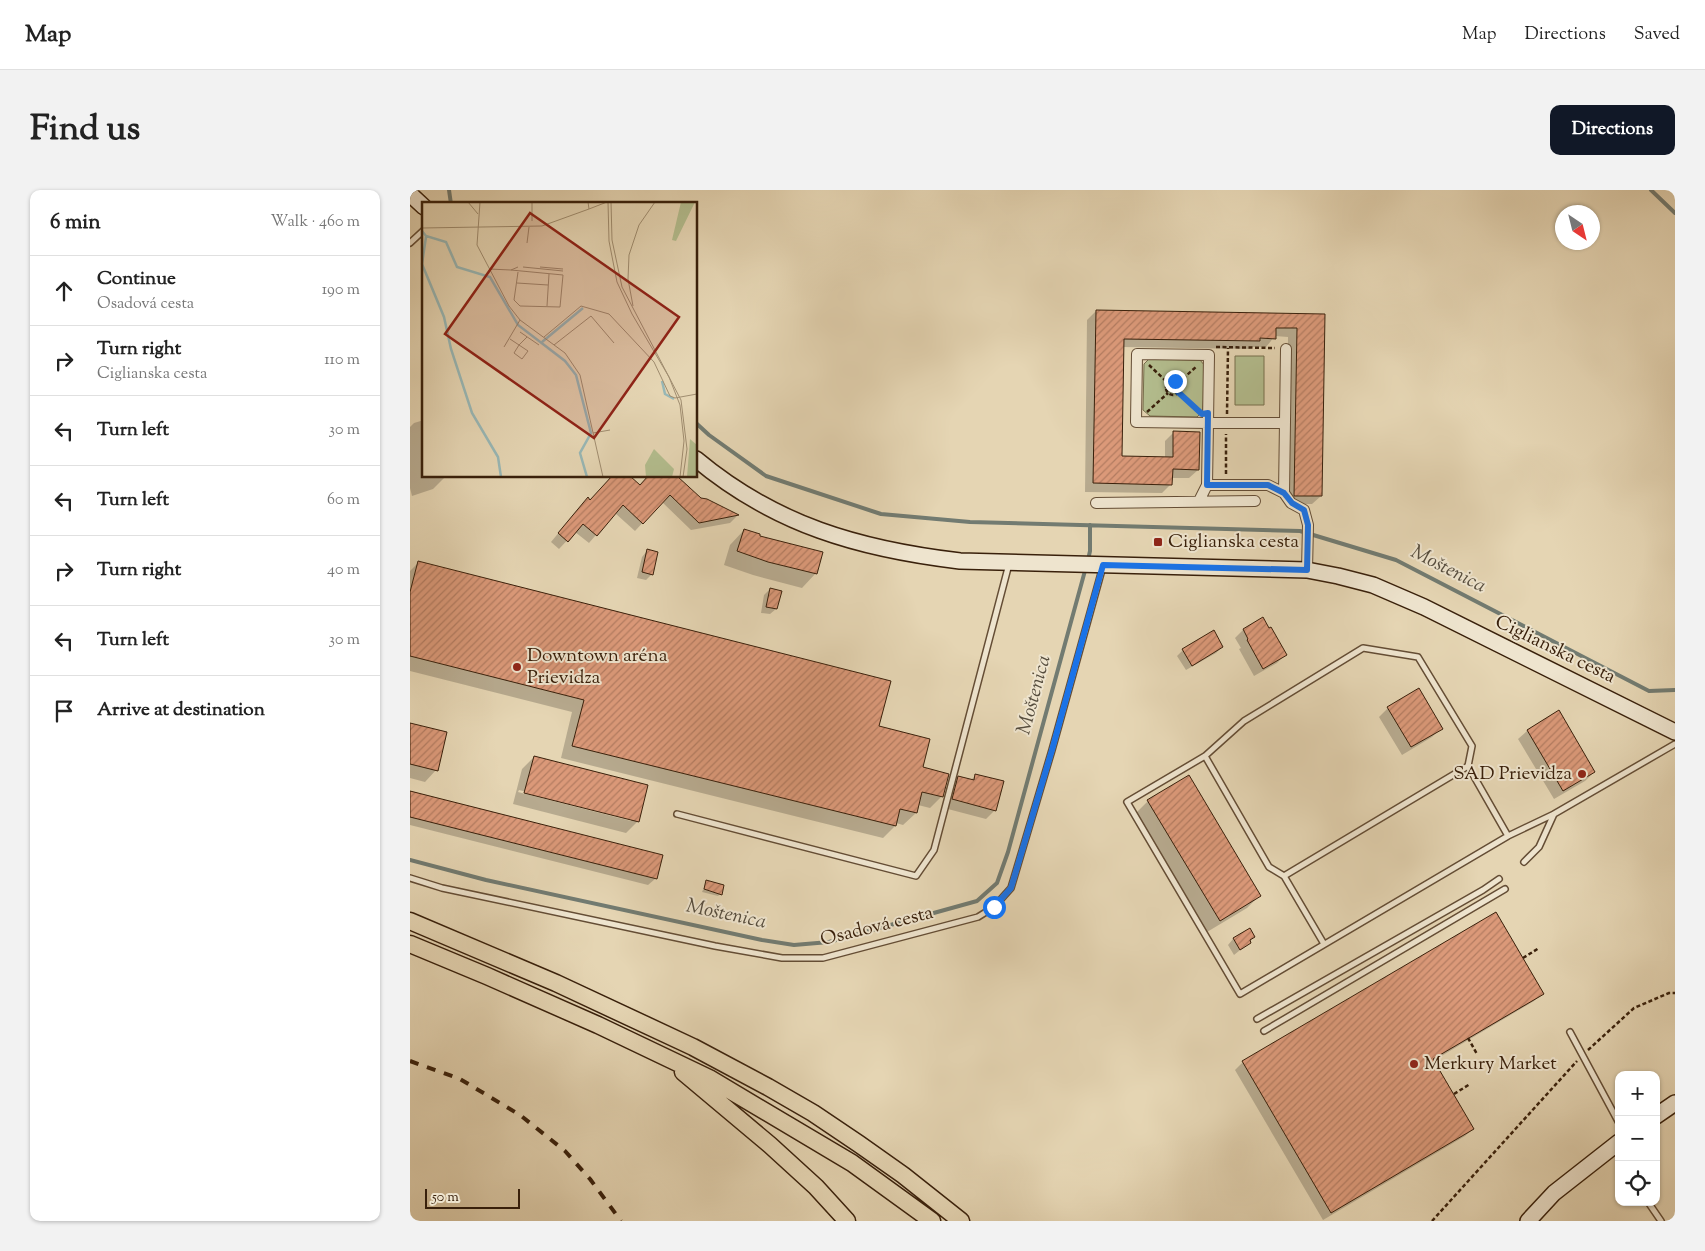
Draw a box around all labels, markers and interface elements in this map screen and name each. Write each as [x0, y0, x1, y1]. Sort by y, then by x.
text: Map [25, 18, 71, 52]
text: Map [1462, 22, 1497, 48]
text: Directions [1525, 22, 1606, 48]
text: Saved [1634, 22, 1680, 48]
text: Find us [30, 105, 140, 156]
button: Directions [1550, 105, 1675, 155]
inset map [422, 202, 698, 478]
north arrow [1555, 205, 1600, 250]
text: 6 min [50, 208, 101, 238]
text: Walk · 460 m [271, 211, 360, 234]
text: Continue [97, 266, 176, 293]
icon: ahead [50, 277, 78, 305]
text: 190 m [322, 279, 360, 302]
text: Osadová cesta [97, 293, 194, 316]
text: Turn right [97, 336, 181, 363]
icon: right [50, 347, 78, 375]
text: 110 m [324, 349, 360, 372]
text: Ciglianska cesta [97, 363, 207, 386]
route end [1164, 370, 1187, 393]
icon: left [50, 417, 78, 445]
text: Turn left [97, 417, 169, 444]
text: 30 m [329, 419, 360, 442]
icon: left [50, 487, 78, 515]
text: Turn left [97, 487, 169, 514]
text: 60 m [327, 489, 360, 512]
place label: Ciglianska cesta [1168, 529, 1299, 556]
marker: Ciglianska cesta [1152, 536, 1164, 548]
water label: Moštenica [1405, 539, 1491, 601]
icon: right [50, 557, 78, 585]
text: Turn right [97, 557, 181, 584]
text: 40 m [327, 559, 360, 582]
street label: Ciglianska cesta [1490, 609, 1620, 691]
icon: left [50, 627, 78, 655]
text: Turn left [97, 627, 169, 654]
text: 30 m [329, 629, 360, 652]
place label: Downtown aréna Prievidza [527, 643, 668, 692]
water label: Moštenica [1010, 652, 1060, 738]
marker: Downtown aréna Prievidza [511, 661, 523, 673]
icon: arrive [50, 697, 78, 725]
text: Arrive at destination [97, 697, 265, 724]
place label: SAD Prievidza [1453, 761, 1572, 788]
marker: SAD Prievidza [1576, 768, 1588, 780]
water label: Moštenica [683, 892, 769, 938]
route start [983, 896, 1006, 919]
street label: Osadová cesta [818, 900, 937, 954]
place label: Merkury Market [1424, 1051, 1557, 1078]
marker: Merkury Market [1408, 1058, 1420, 1070]
map controls [1615, 1071, 1660, 1206]
button: + [1615, 1071, 1660, 1116]
button: − [1615, 1116, 1660, 1161]
button: locate [1615, 1161, 1660, 1206]
scale bar [425, 1186, 520, 1209]
text: 50 m [432, 1188, 459, 1208]

